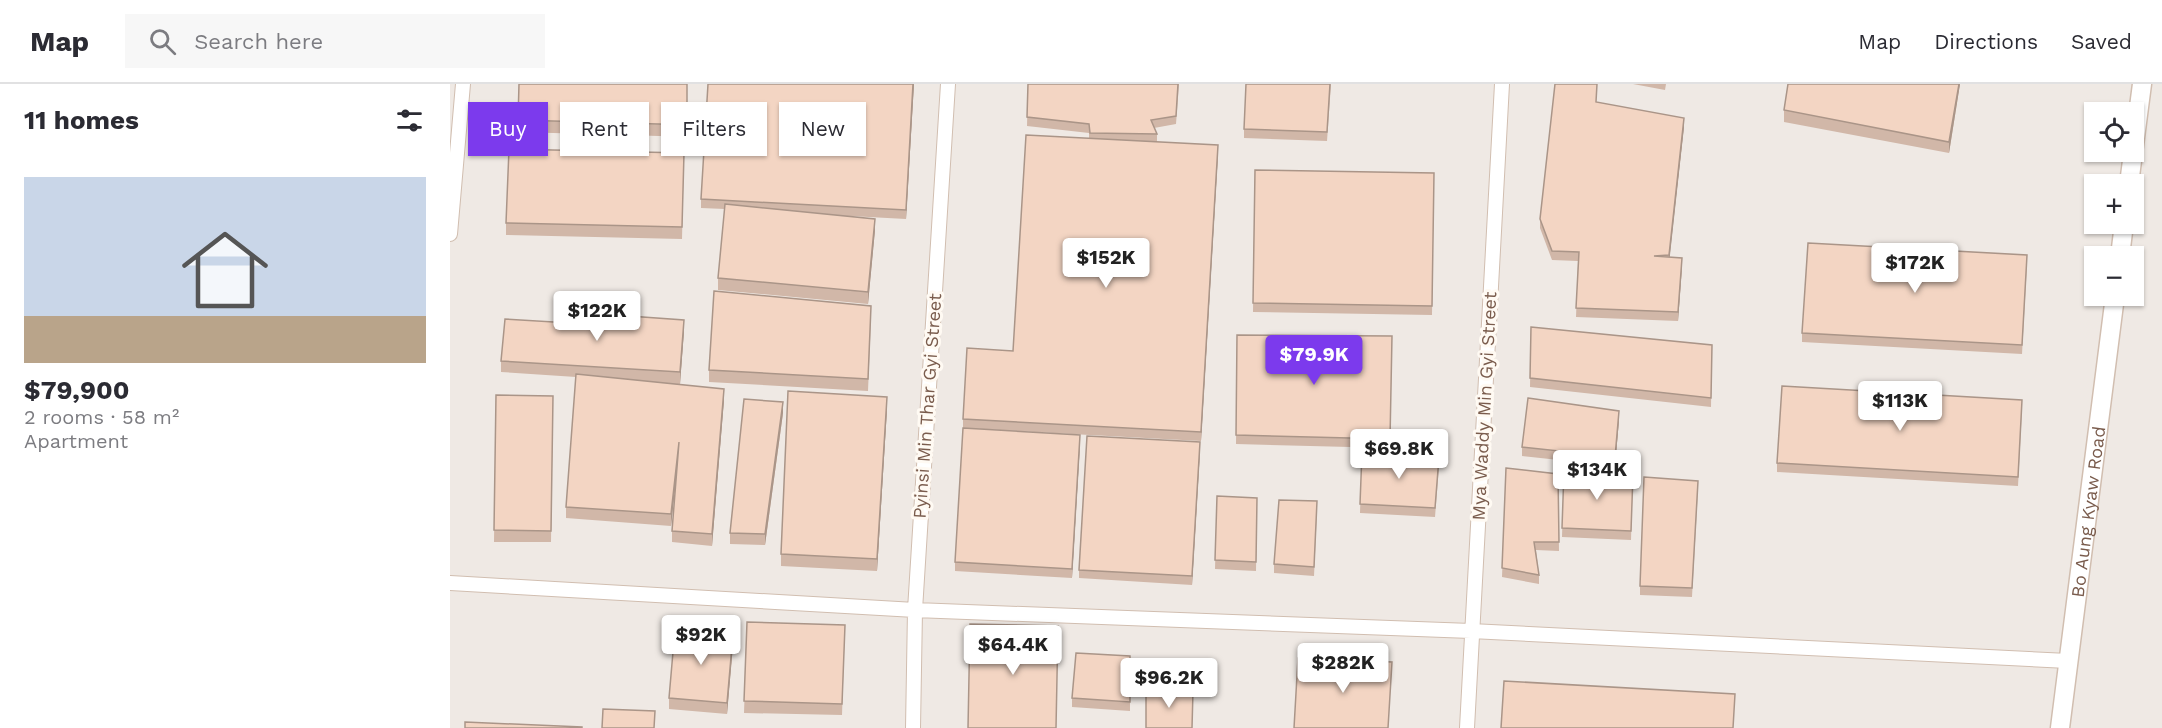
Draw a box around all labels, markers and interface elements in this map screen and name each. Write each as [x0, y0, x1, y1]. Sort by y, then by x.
search box [125, 14, 545, 68]
text: Map [30, 25, 89, 58]
icon: search [146, 25, 179, 58]
text: Search here [194, 29, 323, 54]
text: Map [1858, 29, 1901, 54]
text: Directions [1934, 29, 2038, 54]
text: Saved [2071, 29, 2132, 54]
chip: Buy [468, 102, 548, 156]
chip: Rent [560, 102, 649, 156]
chip: Filters [661, 102, 767, 156]
chip: New [779, 102, 866, 156]
map controls [2084, 102, 2144, 306]
button: locate [2084, 102, 2144, 162]
icon: filters [393, 104, 426, 137]
text: 11 homes [24, 105, 139, 135]
button: + [2084, 174, 2144, 234]
icon: home [171, 216, 279, 324]
pin: $152K [1064, 238, 1148, 289]
pin: $172K [1873, 243, 1957, 294]
text: $152K [1077, 245, 1135, 269]
button: − [2084, 246, 2144, 306]
text: $172K [1885, 250, 1945, 274]
pin: $122K [555, 291, 639, 342]
street label: Mya Waddy Min Gyi Street [1468, 291, 1501, 521]
street label: Pyinsi Min Thar Gyi Street [909, 292, 945, 519]
text: $122K [567, 298, 627, 322]
pin: $79.9K [1265, 335, 1363, 386]
text: $79.9K [1279, 342, 1349, 366]
text: $79,900 [24, 375, 129, 405]
pin: $113K [1858, 381, 1942, 432]
text: $113K [1872, 388, 1928, 412]
text: 2 rooms · 58 m² [24, 405, 179, 429]
street label: Bo Aung Kyaw Road [2066, 425, 2109, 599]
text: Apartment [24, 429, 128, 453]
pin: $69.8K [1350, 429, 1448, 480]
text: $69.8K [1364, 436, 1434, 460]
pin: $134K [1555, 450, 1639, 501]
text: $134K [1567, 457, 1627, 481]
pin: $92K [665, 615, 737, 666]
text: $92K [676, 622, 726, 646]
pin: $64.4K [964, 625, 1062, 676]
text: $64.4K [978, 632, 1048, 656]
pin: $282K [1301, 643, 1385, 694]
text: $282K [1311, 650, 1375, 674]
pin: $96.2K [1120, 658, 1218, 709]
text: $96.2K [1134, 665, 1204, 689]

